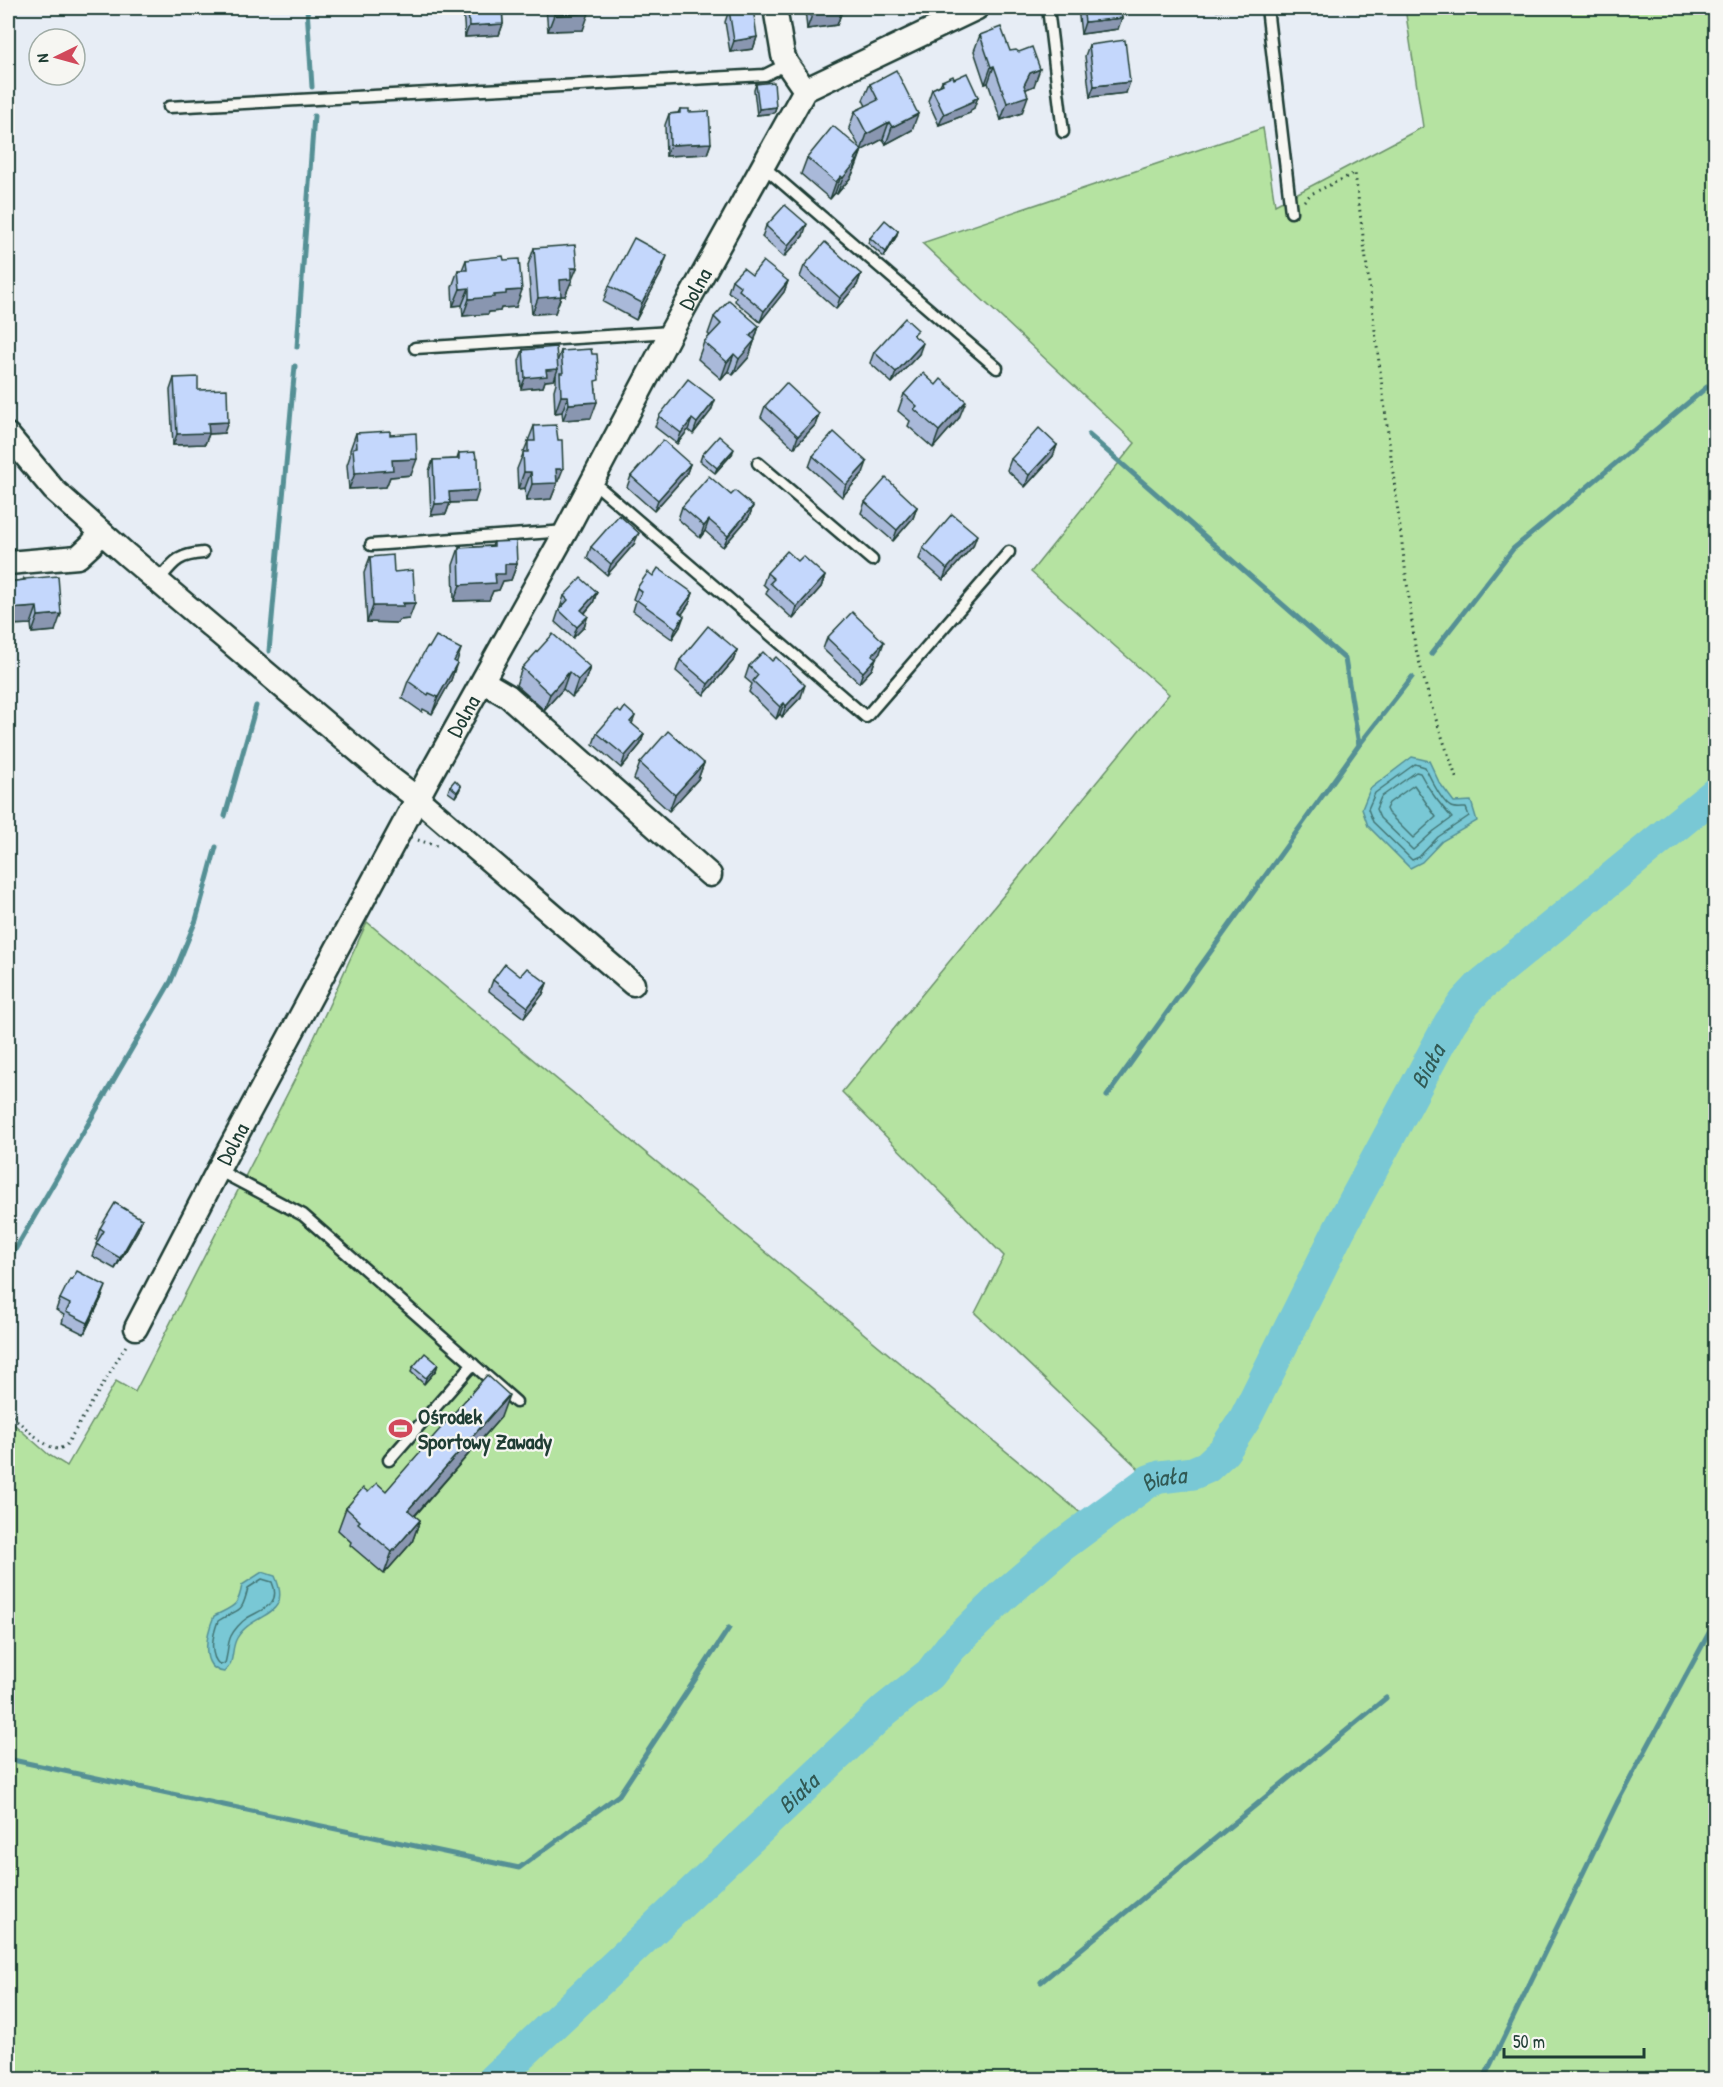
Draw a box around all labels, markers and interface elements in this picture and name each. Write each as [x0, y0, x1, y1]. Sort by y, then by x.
north arrow [27, 27, 87, 87]
text: N [31, 53, 53, 64]
street label: Dolna [671, 262, 719, 315]
street label: Dolna [439, 689, 487, 742]
water label: Biała [1402, 1036, 1453, 1094]
street label: Dolna [209, 1117, 256, 1170]
place label: Ośrodek Sportowy Zawady [418, 1401, 553, 1457]
sports icon: Ośrodek Sportowy Zawady [387, 1416, 413, 1442]
water label: Biała [1133, 1458, 1190, 1498]
water label: Biała [770, 1764, 827, 1820]
scale bar [1504, 2021, 1644, 2059]
text: 50 m [1513, 2029, 1545, 2054]

